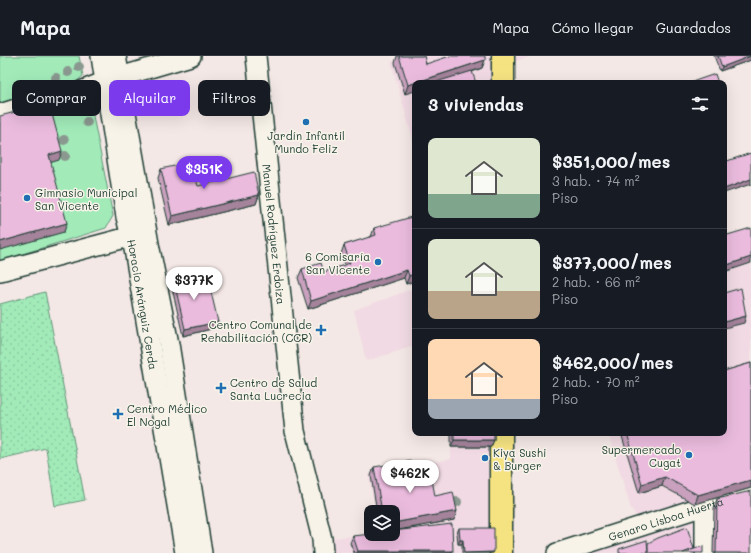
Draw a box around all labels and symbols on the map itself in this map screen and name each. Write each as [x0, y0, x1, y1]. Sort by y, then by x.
marker: Jardín Infantil Mundo Feliz [301, 117, 311, 127]
place label: Jardín Infantil Mundo Feliz [267, 128, 345, 156]
pin: $351K [176, 156, 232, 190]
street label: Manuel Rodríguez Erdoiza [260, 163, 289, 305]
place label: Gimnasio Municipal San Vicente [35, 185, 137, 213]
marker: Gimnasio Municipal San Vicente [22, 193, 32, 203]
street label: Horacio Aránguiz Cerda [124, 237, 162, 371]
place label: 6 Comisaría San Vicente [305, 249, 370, 277]
marker: 6 Comisaría San Vicente [373, 257, 383, 267]
pin: $377K [166, 267, 222, 301]
place label: Centro Comunal de Rehabilitación (CCR) [201, 317, 312, 345]
marker: Centro Comunal de Rehabilitación (CCR) [315, 324, 327, 336]
place label: Centro de Salud Santa Lucrecia [230, 375, 317, 403]
marker: Centro de Salud Santa Lucrecia [215, 382, 227, 394]
place label: Centro Médico El Nogal [127, 401, 208, 429]
marker: Centro Médico El Nogal [112, 408, 124, 420]
place label: Supermercado Cugat [602, 442, 681, 470]
place label: Kiya Sushi & Burger [493, 445, 546, 473]
marker: Supermercado Cugat [684, 450, 694, 460]
marker: Kiya Sushi & Burger [480, 453, 490, 463]
pin: $462K [382, 460, 438, 494]
street label: Genaro Lisboa Huerta [606, 493, 725, 544]

